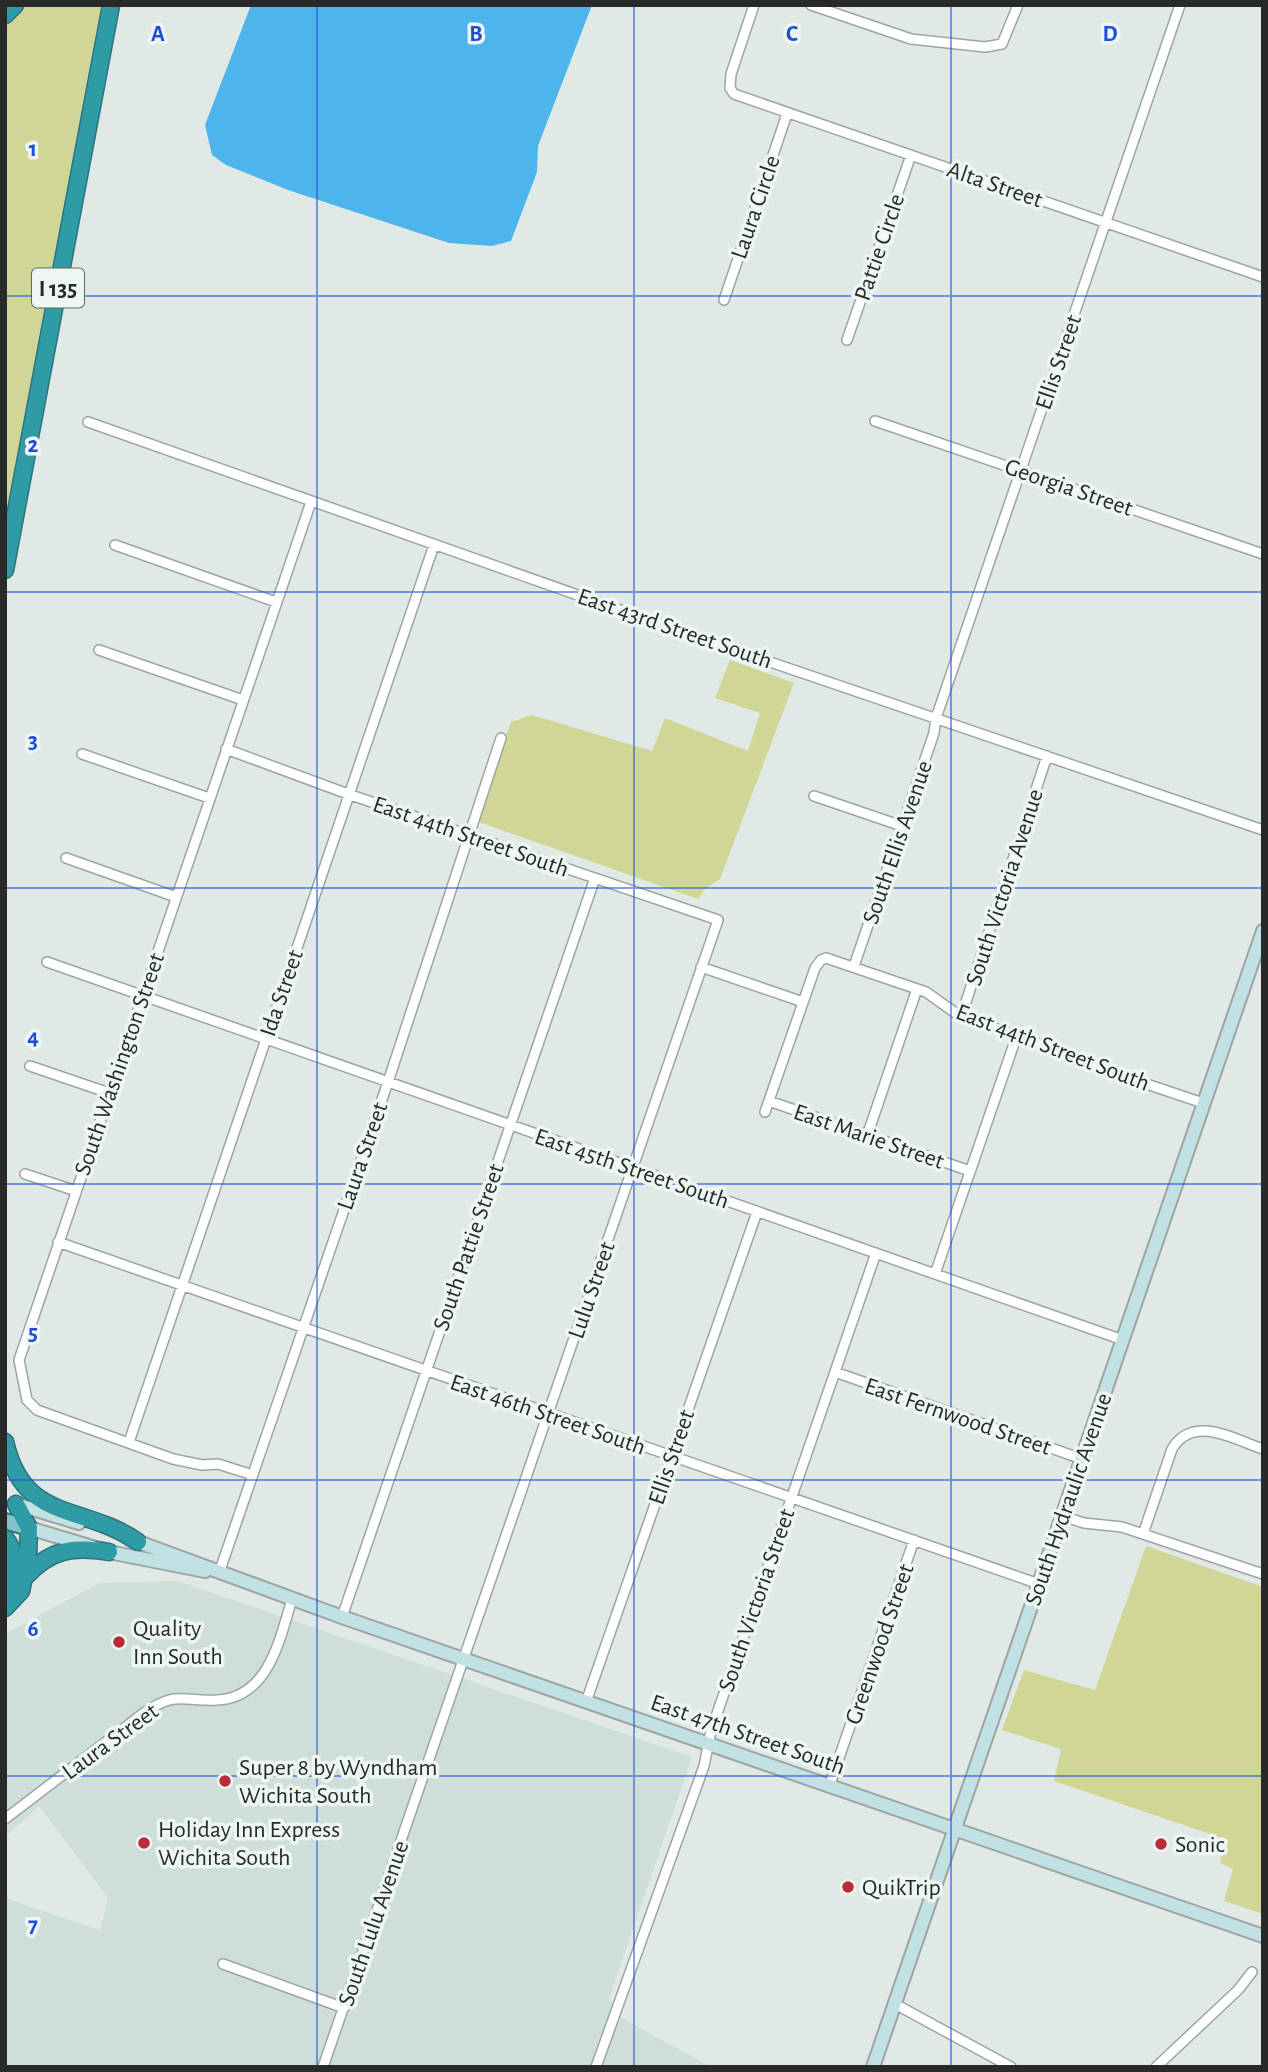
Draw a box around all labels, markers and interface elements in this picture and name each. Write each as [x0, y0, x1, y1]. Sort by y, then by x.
text: A [151, 23, 165, 46]
text: B [469, 23, 483, 46]
text: C [786, 23, 798, 46]
text: D [1102, 23, 1118, 46]
text: 1 [29, 138, 37, 161]
street label: Laura Circle [727, 152, 785, 262]
street label: Alta Street [944, 157, 1046, 213]
street label: Pattie Circle [850, 191, 909, 304]
road number: I 135 [32, 268, 84, 308]
street label: Ellis Street [1032, 312, 1086, 413]
text: 2 [28, 434, 39, 457]
street label: Georgia Street [1002, 455, 1136, 521]
street label: East 43rd Street South [574, 584, 775, 673]
text: 3 [28, 730, 38, 753]
street label: South Ellis Avenue [859, 758, 937, 927]
street label: South Victoria Avenue [962, 786, 1048, 988]
street label: East 44th Street South [370, 792, 572, 882]
street label: Ida Street [256, 947, 308, 1040]
street label: South Washington Street [71, 950, 169, 1178]
street label: East 44th Street South [952, 1000, 1153, 1096]
text: 4 [27, 1026, 39, 1049]
street label: Laura Street [333, 1099, 393, 1213]
street label: East Marie Street [790, 1100, 947, 1174]
street label: East 45th Street South [531, 1124, 732, 1213]
street label: South Pattie Street [429, 1161, 509, 1334]
street label: Lulu Street [564, 1238, 620, 1342]
text: 5 [28, 1322, 38, 1345]
street label: East 46th Street South [447, 1370, 649, 1460]
street label: East Fernwood Street [861, 1374, 1054, 1460]
street label: South Hydraulic Avenue [1021, 1390, 1117, 1609]
street label: Ellis Street [645, 1407, 699, 1508]
street label: South Victoria Street [714, 1506, 800, 1695]
street label: Greenwood Street [841, 1561, 919, 1728]
place label: Quality Inn South [133, 1617, 223, 1669]
text: 6 [27, 1618, 39, 1641]
marker: Quality Inn South [111, 1634, 127, 1650]
street label: East 47th Street South [647, 1690, 848, 1779]
street label: Laura Street [58, 1699, 163, 1784]
place label: Super 8 by Wyndham Wichita South [239, 1756, 438, 1808]
marker: Super 8 by Wyndham Wichita South [217, 1773, 233, 1789]
place label: Holiday Inn Express Wichita South [158, 1818, 340, 1870]
place label: Sonic [1175, 1833, 1225, 1857]
marker: Holiday Inn Express Wichita South [136, 1835, 152, 1851]
marker: Sonic [1153, 1836, 1169, 1852]
street label: South Lulu Avenue [334, 1838, 413, 2009]
place label: QuikTrip [862, 1876, 941, 1900]
marker: QuikTrip [840, 1879, 856, 1895]
text: 7 [28, 1914, 38, 1937]

